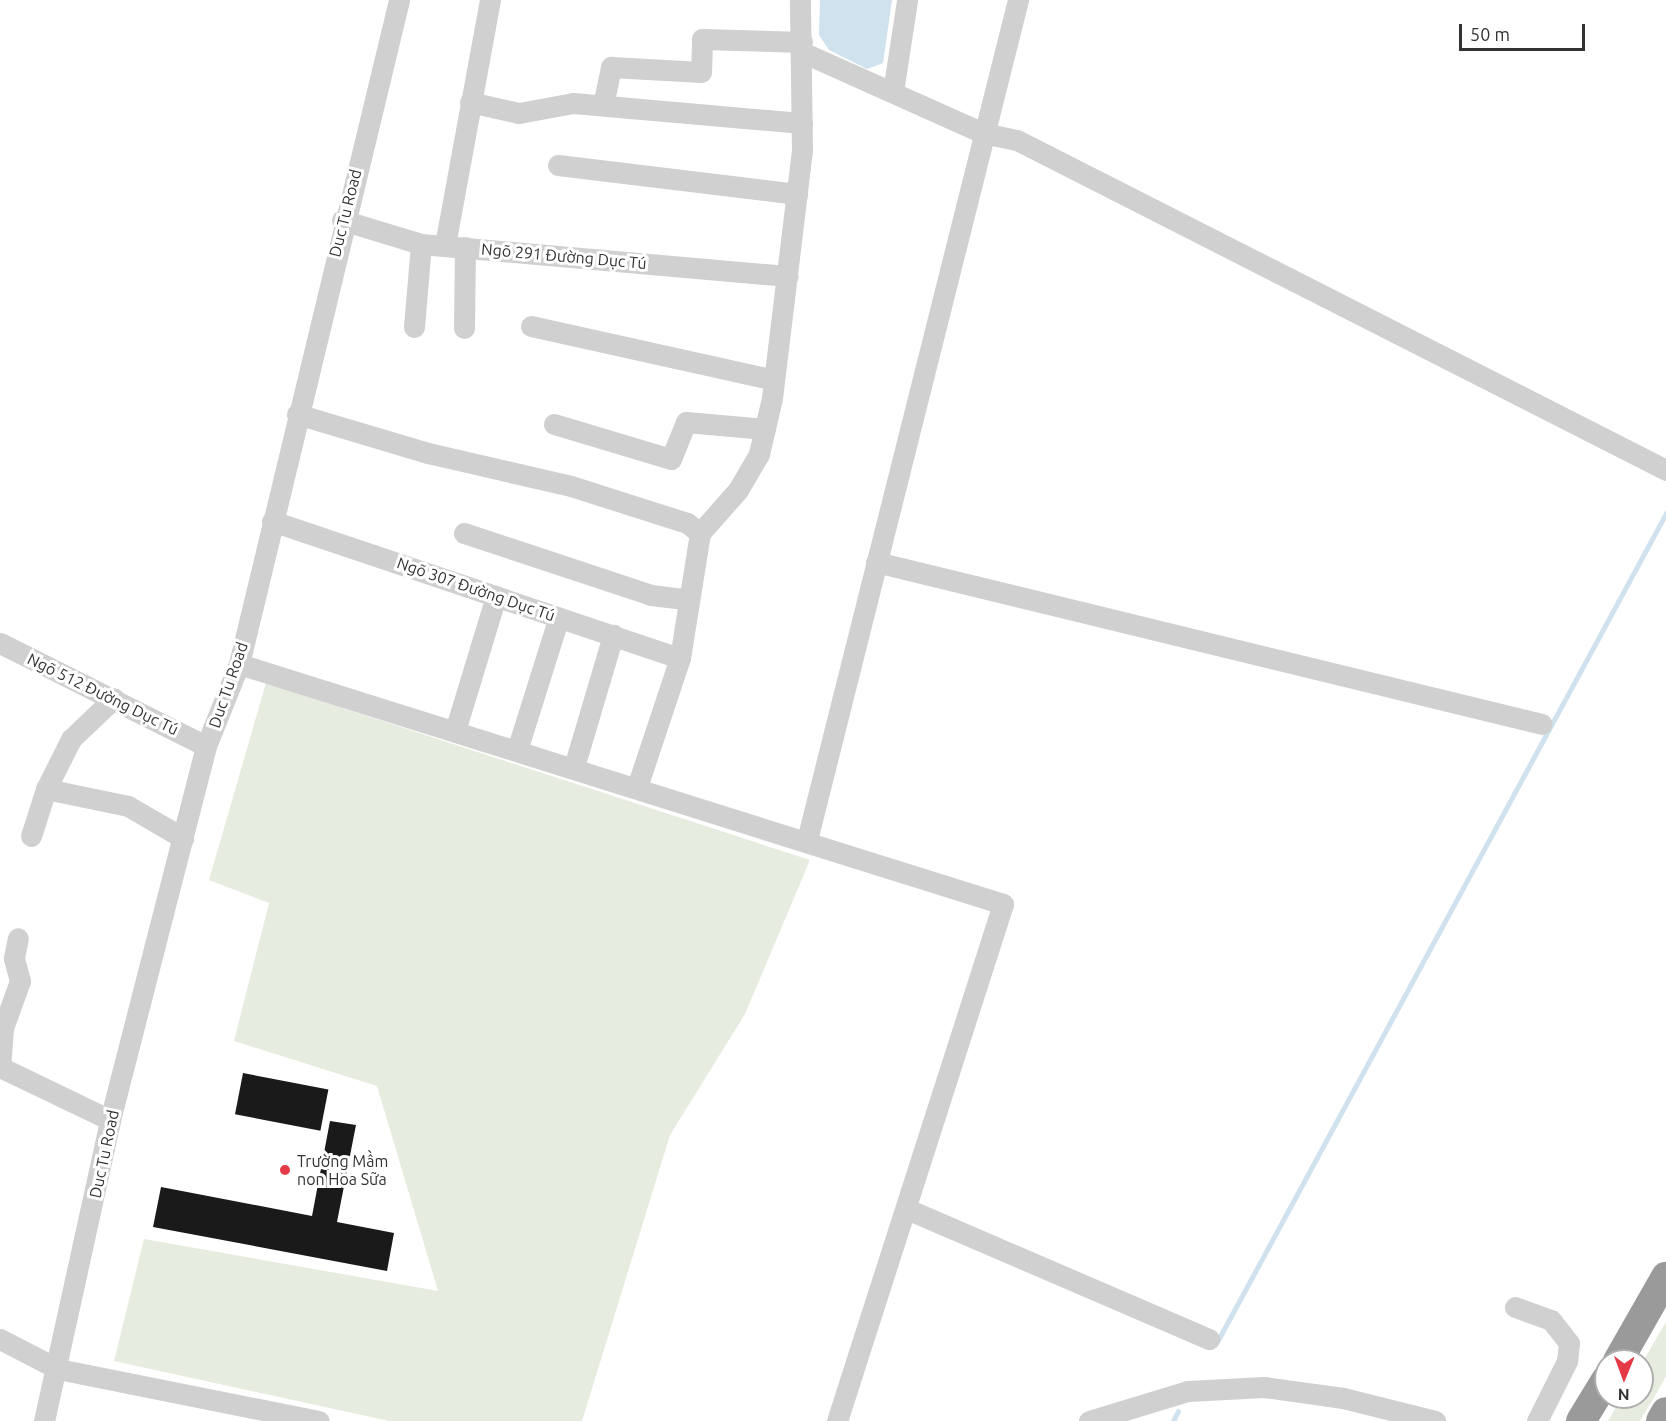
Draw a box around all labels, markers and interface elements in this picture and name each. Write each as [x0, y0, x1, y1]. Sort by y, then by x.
scale bar [1462, 12, 1588, 50]
text: 50 m [1470, 24, 1510, 44]
street label: Duc Tu Road [325, 167, 365, 259]
street label: Ngõ 291 Đường Dục Tú [481, 239, 647, 273]
street label: Ngõ 307 Đường Dục Tú [394, 553, 558, 625]
street label: Duc Tu Road [204, 639, 252, 731]
street label: Ngõ 512 Đường Dục Tú [24, 649, 182, 739]
street label: Duc Tu Road [85, 1108, 123, 1200]
place label: Trường Mầm non Hoa Sữa [297, 1151, 388, 1189]
marker: Trường Mầm non Hoa Sữa [278, 1163, 292, 1177]
north arrow [1594, 1349, 1654, 1409]
text: N [1618, 1386, 1630, 1404]

